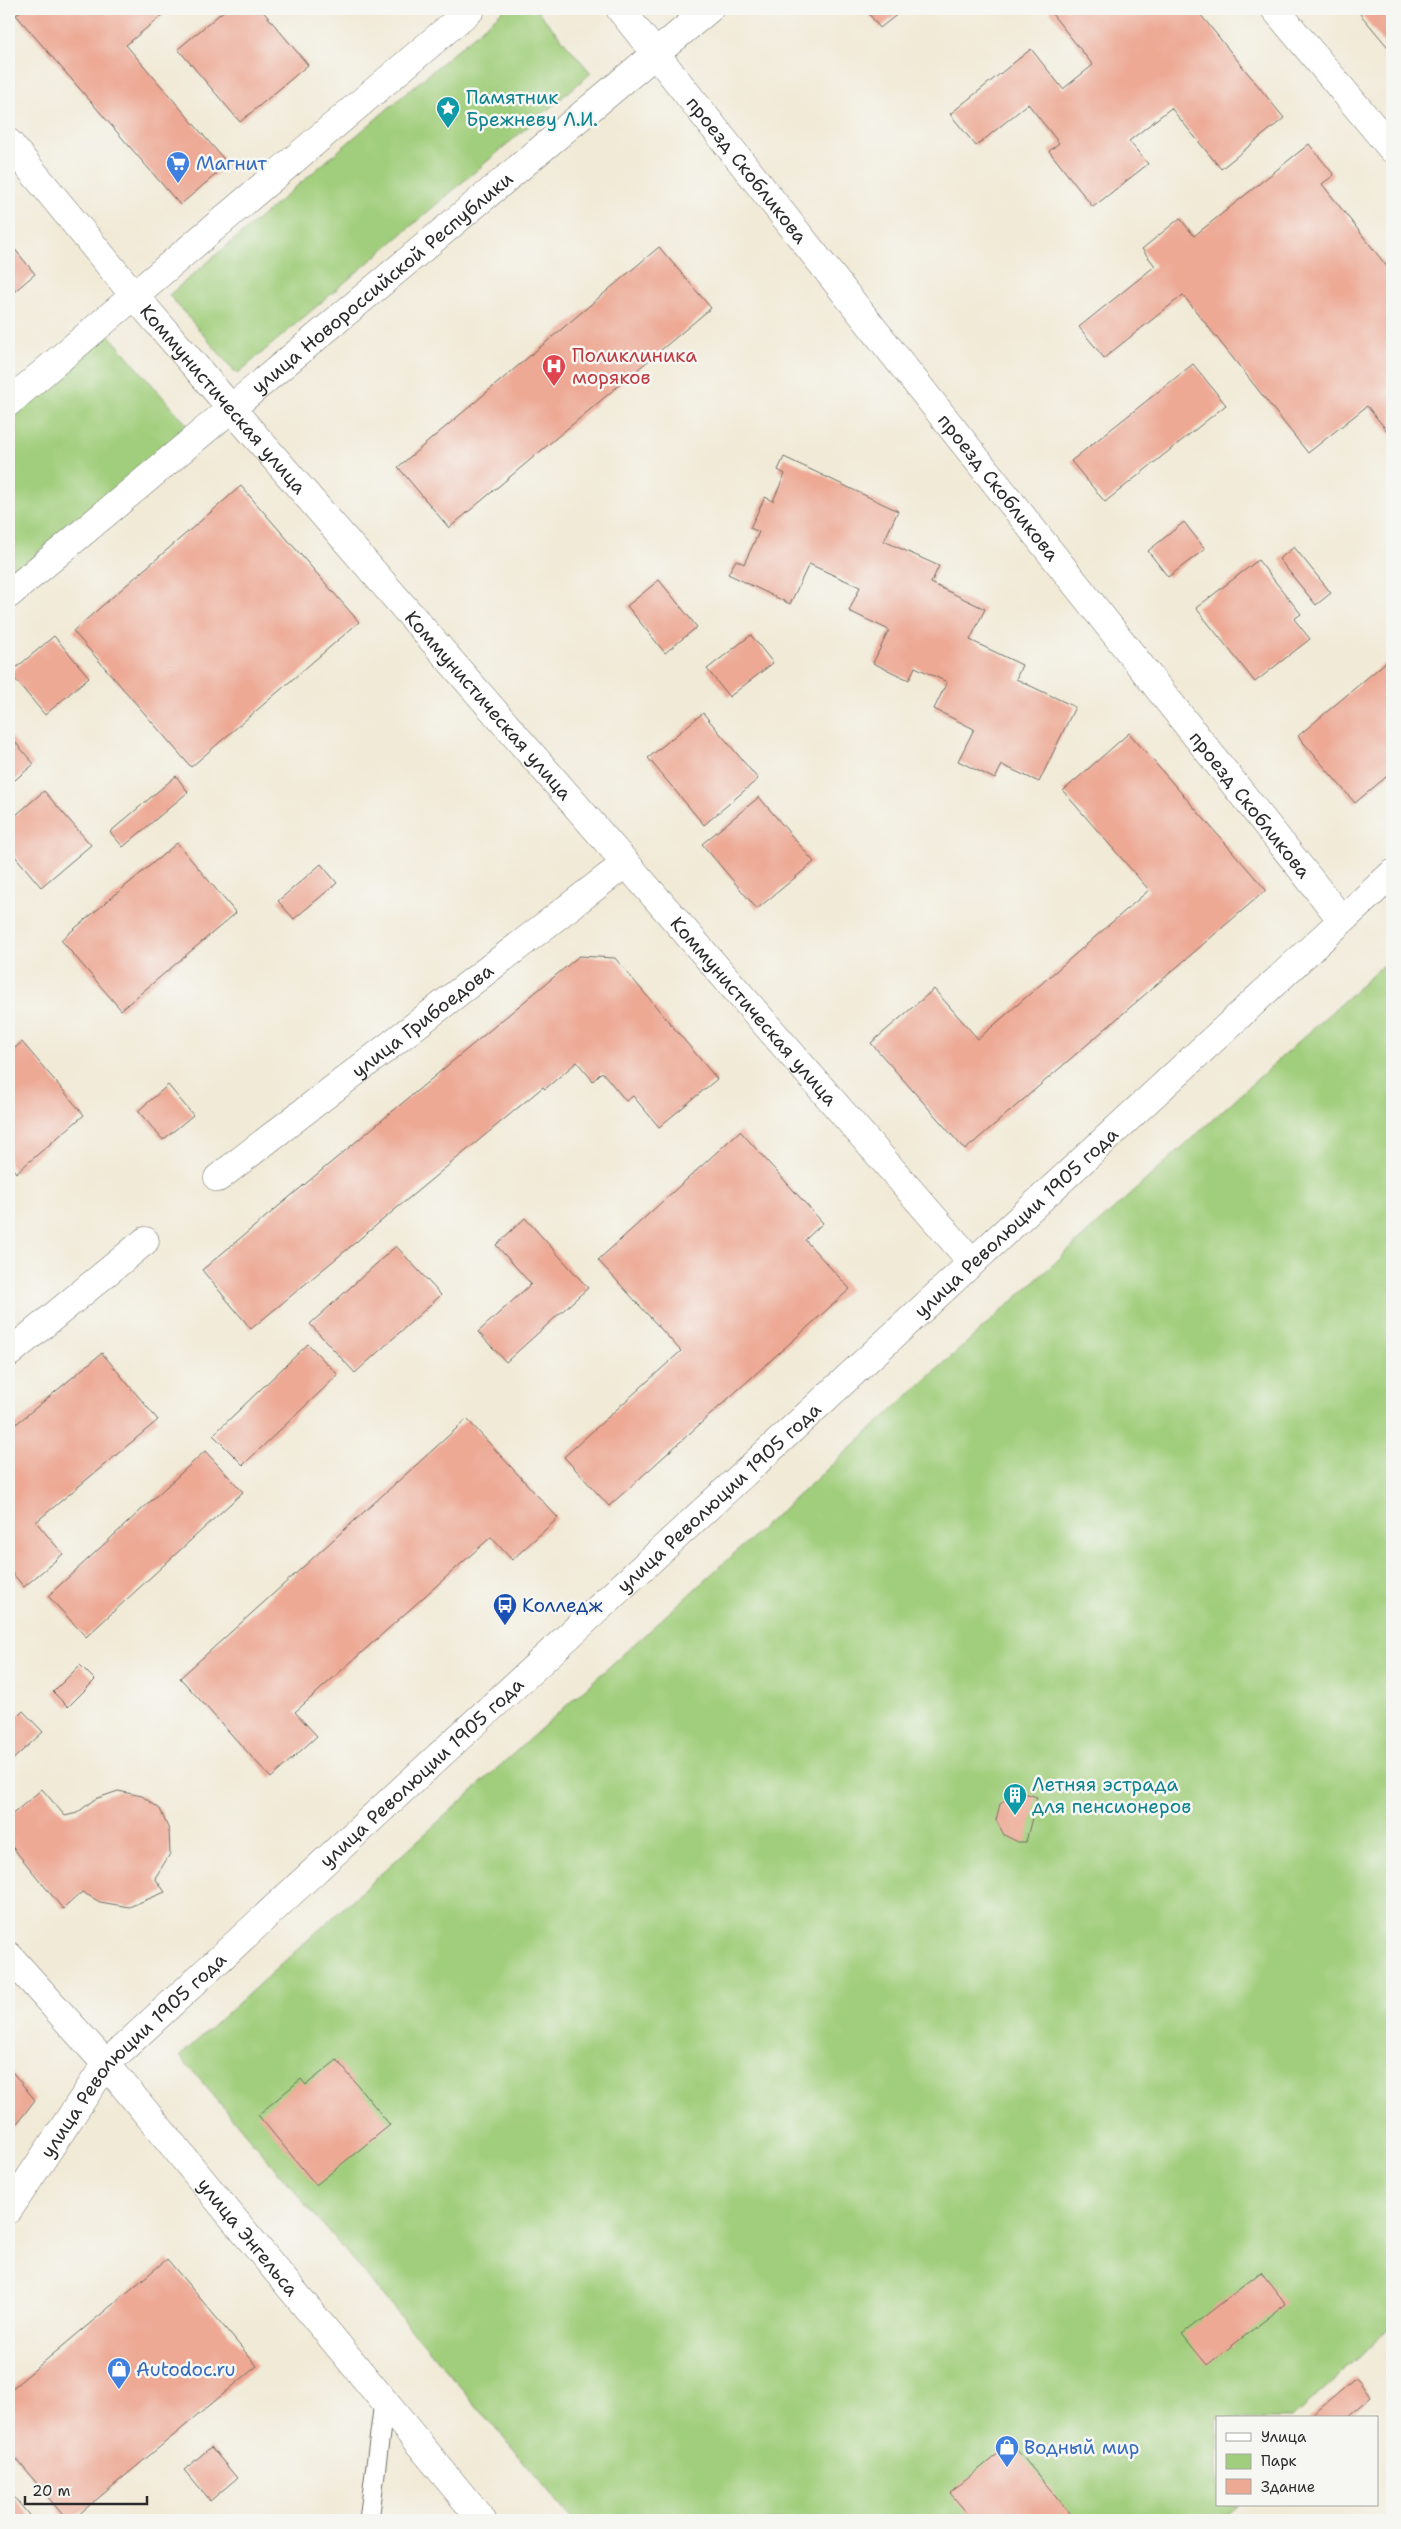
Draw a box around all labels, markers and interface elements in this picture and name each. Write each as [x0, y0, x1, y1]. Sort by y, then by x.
place label: Памятник Брежневу Л.И. [466, 85, 598, 132]
street label: проезд Скобликова [681, 91, 813, 249]
place icon: Памятник Брежневу Л.И. [435, 95, 461, 129]
supermarket icon: Магнит [165, 150, 191, 184]
place label: Магнит [196, 151, 267, 176]
street label: улица Новороссийской Республики [246, 166, 518, 399]
street label: Коммунистическая улица [134, 299, 312, 500]
place label: Поликлиника моряков [572, 343, 697, 390]
hospital icon: Поликлиника моряков [541, 353, 567, 387]
street label: проезд Скобликова [932, 409, 1065, 566]
street label: Коммунистическая улица [399, 605, 578, 805]
street label: проезд Скобликова [1184, 726, 1316, 884]
street label: Коммунистическая улица [665, 911, 843, 1111]
street label: улица Грибоедова [347, 958, 499, 1083]
street label: улица Революции 1905 года [909, 1122, 1124, 1323]
street label: улица Революции 1905 года [612, 1397, 826, 1598]
bus stop icon: Колледж [492, 1592, 518, 1626]
place label: Колледж [522, 1593, 603, 1618]
street label: улица Революции 1905 года [314, 1672, 529, 1873]
place label: Летняя эстрада для пенсионеров [1032, 1772, 1191, 1819]
building icon: Летняя эстрада для пенсионеров [1002, 1782, 1028, 1816]
street label: улица Революции 1905 года [35, 1947, 232, 2163]
street label: улица Энгельса [192, 2173, 304, 2302]
shop icon: Autodoc.ru [106, 2356, 132, 2390]
place label: Autodoc.ru [136, 2357, 236, 2382]
legend [1216, 2416, 1378, 2506]
text: Улица [1261, 2427, 1307, 2447]
shop icon: Водный мир [994, 2434, 1020, 2468]
place label: Водный мир [1024, 2435, 1140, 2460]
text: Парк [1261, 2451, 1297, 2471]
scale bar [25, 2474, 148, 2506]
text: Здание [1261, 2477, 1315, 2497]
text: 20 m [32, 2481, 71, 2501]

